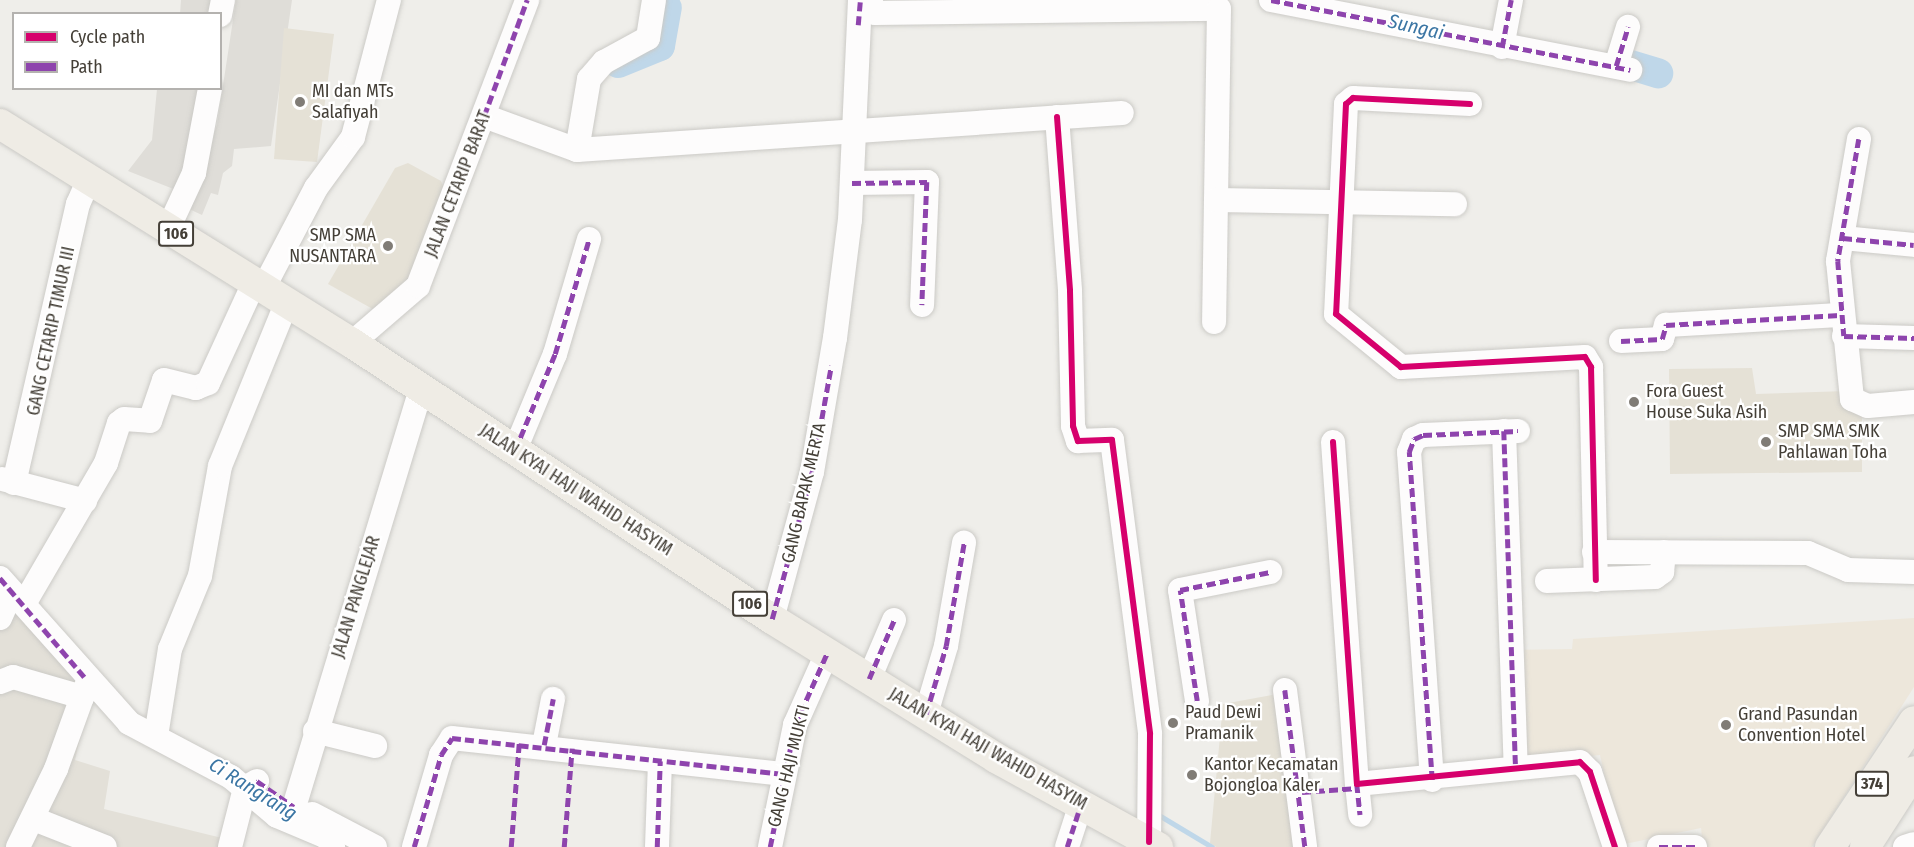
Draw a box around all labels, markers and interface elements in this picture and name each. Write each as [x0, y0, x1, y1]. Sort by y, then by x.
water label: Sungai [1386, 9, 1446, 45]
legend [12, 12, 222, 90]
text: Cycle path [70, 26, 145, 48]
text: Path [70, 56, 103, 78]
place label: MI dan MTs Salafiyah [312, 81, 394, 124]
marker: MI dan MTs Salafiyah [293, 95, 307, 109]
street label: JALAN CETARIP BARAT [420, 108, 496, 260]
road number: 106 [158, 221, 194, 247]
place label: SMP SMA NUSANTARA [289, 225, 376, 268]
marker: SMP SMA NUSANTARA [381, 239, 395, 253]
street label: GANG CETARIP TIMUR III [23, 244, 79, 418]
place label: Fora Guest House Suka Asih [1646, 381, 1767, 424]
marker: Fora Guest House Suka Asih [1627, 395, 1641, 409]
street label: JALAN KYAI HAJI WAHID HASYIM [475, 419, 677, 561]
street label: GANG BAPAK MERTA [777, 421, 831, 565]
place label: SMP SMA SMK Pahlawan Toha [1778, 421, 1887, 464]
marker: SMP SMA SMK Pahlawan Toha [1759, 435, 1773, 449]
street label: JALAN PANGLEJAR [327, 533, 385, 661]
road number: 106 [732, 591, 768, 617]
street label: JALAN KYAI HAJI WAHID HASYIM [885, 683, 1091, 815]
place label: Paud Dewi Pramanik [1185, 702, 1261, 744]
street label: GANG HAJI MUKTI [763, 703, 815, 829]
place label: Grand Pasundan Convention Hotel [1738, 704, 1865, 746]
marker: Paud Dewi Pramanik [1166, 716, 1180, 730]
marker: Grand Pasundan Convention Hotel [1719, 718, 1733, 732]
water label: Ci Rangrang [205, 753, 301, 825]
place label: Kantor Kecamatan Bojongloa Kaler [1204, 754, 1339, 796]
marker: Kantor Kecamatan Bojongloa Kaler [1185, 768, 1199, 782]
road number: 374 [1854, 771, 1890, 797]

